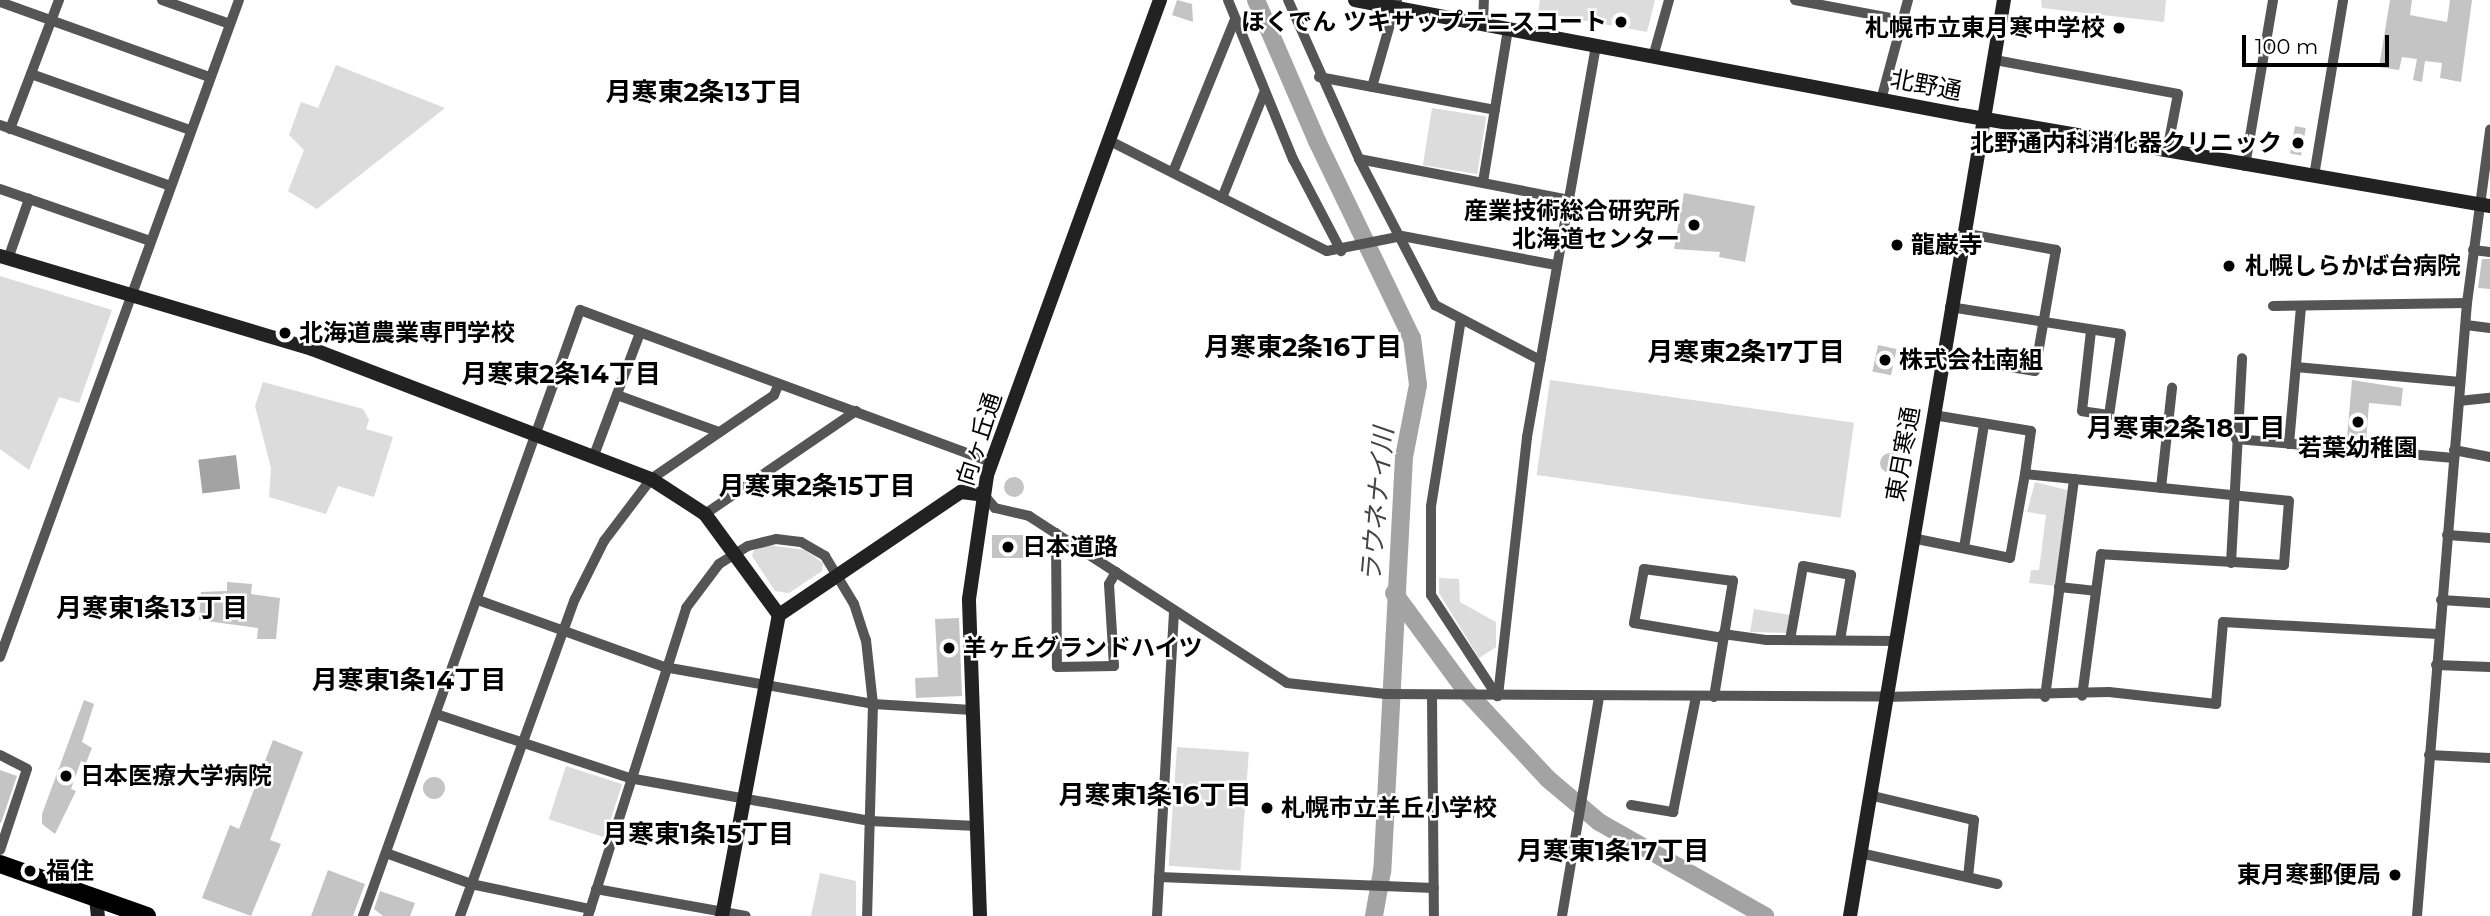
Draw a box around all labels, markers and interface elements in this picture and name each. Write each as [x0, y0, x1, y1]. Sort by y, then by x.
place label: ほくでん ツキサップテニスコート [1240, 8, 1607, 36]
marker: ほくでん ツキサップテニスコート [1613, 14, 1629, 30]
place label: 札幌市立東月寒中学校 [1865, 14, 2105, 42]
marker: 札幌市立東月寒中学校 [2111, 20, 2127, 36]
scale bar [2245, 21, 2392, 65]
text: 100 m [2255, 34, 2318, 59]
street label: 北野通 [1888, 64, 1964, 106]
district label: 月寒東2条13丁目 [606, 77, 802, 109]
place label: 北野通内科消化器クリニック [1970, 129, 2282, 157]
marker: 北野通内科消化器クリニック [2288, 133, 2308, 153]
place label: 産業技術総合研究所 北海道センター [1464, 197, 1680, 253]
marker: 産業技術総合研究所 北海道センター [1686, 217, 1702, 233]
place label: 龍巌寺 [1911, 231, 1983, 259]
marker: 龍巌寺 [1889, 237, 1905, 253]
place label: 札幌しらかば台病院 [2245, 252, 2461, 280]
marker: 札幌しらかば台病院 [2219, 256, 2239, 276]
place label: 北海道農業専門学校 [299, 319, 515, 347]
marker: 北海道農業専門学校 [277, 325, 293, 341]
district label: 月寒東2条16丁目 [1204, 332, 1402, 364]
district label: 月寒東2条17丁目 [1647, 337, 1845, 369]
place label: 株式会社南組 [1899, 346, 2043, 374]
marker: 株式会社南組 [1877, 352, 1893, 368]
district label: 月寒東2条14丁目 [461, 359, 661, 391]
street label: 向ヶ丘通 [950, 389, 1008, 489]
street label: 東月寒通 [1880, 404, 1926, 504]
district label: 月寒東2条18丁目 [2087, 413, 2285, 445]
marker: 若葉幼稚園 [2350, 414, 2366, 430]
water label: ラウネナイ川 [1356, 426, 1400, 584]
place label: 若葉幼稚園 [2298, 434, 2418, 462]
district label: 月寒東2条15丁目 [718, 471, 916, 503]
place label: 日本道路 [1022, 533, 1118, 561]
marker: 日本道路 [1000, 539, 1016, 555]
district label: 月寒東1条13丁目 [56, 593, 248, 625]
place label: 羊ヶ丘グランドハイツ [963, 634, 1203, 662]
marker: 羊ヶ丘グランドハイツ [941, 640, 957, 656]
district label: 月寒東1条14丁目 [312, 665, 506, 697]
place label: 日本医療大学病院 [80, 762, 272, 790]
marker: 日本医療大学病院 [58, 768, 74, 784]
district label: 月寒東1条16丁目 [1059, 780, 1251, 812]
place label: 札幌市立羊丘小学校 [1281, 794, 1497, 822]
marker: 札幌市立羊丘小学校 [1259, 800, 1275, 816]
district label: 月寒東1条15丁目 [602, 819, 794, 851]
district label: 月寒東1条17丁目 [1517, 836, 1709, 868]
place label: 福住 [46, 857, 94, 885]
marker: 福住 [20, 861, 40, 881]
place label: 東月寒郵便局 [2237, 861, 2381, 889]
marker: 東月寒郵便局 [2387, 867, 2403, 883]

